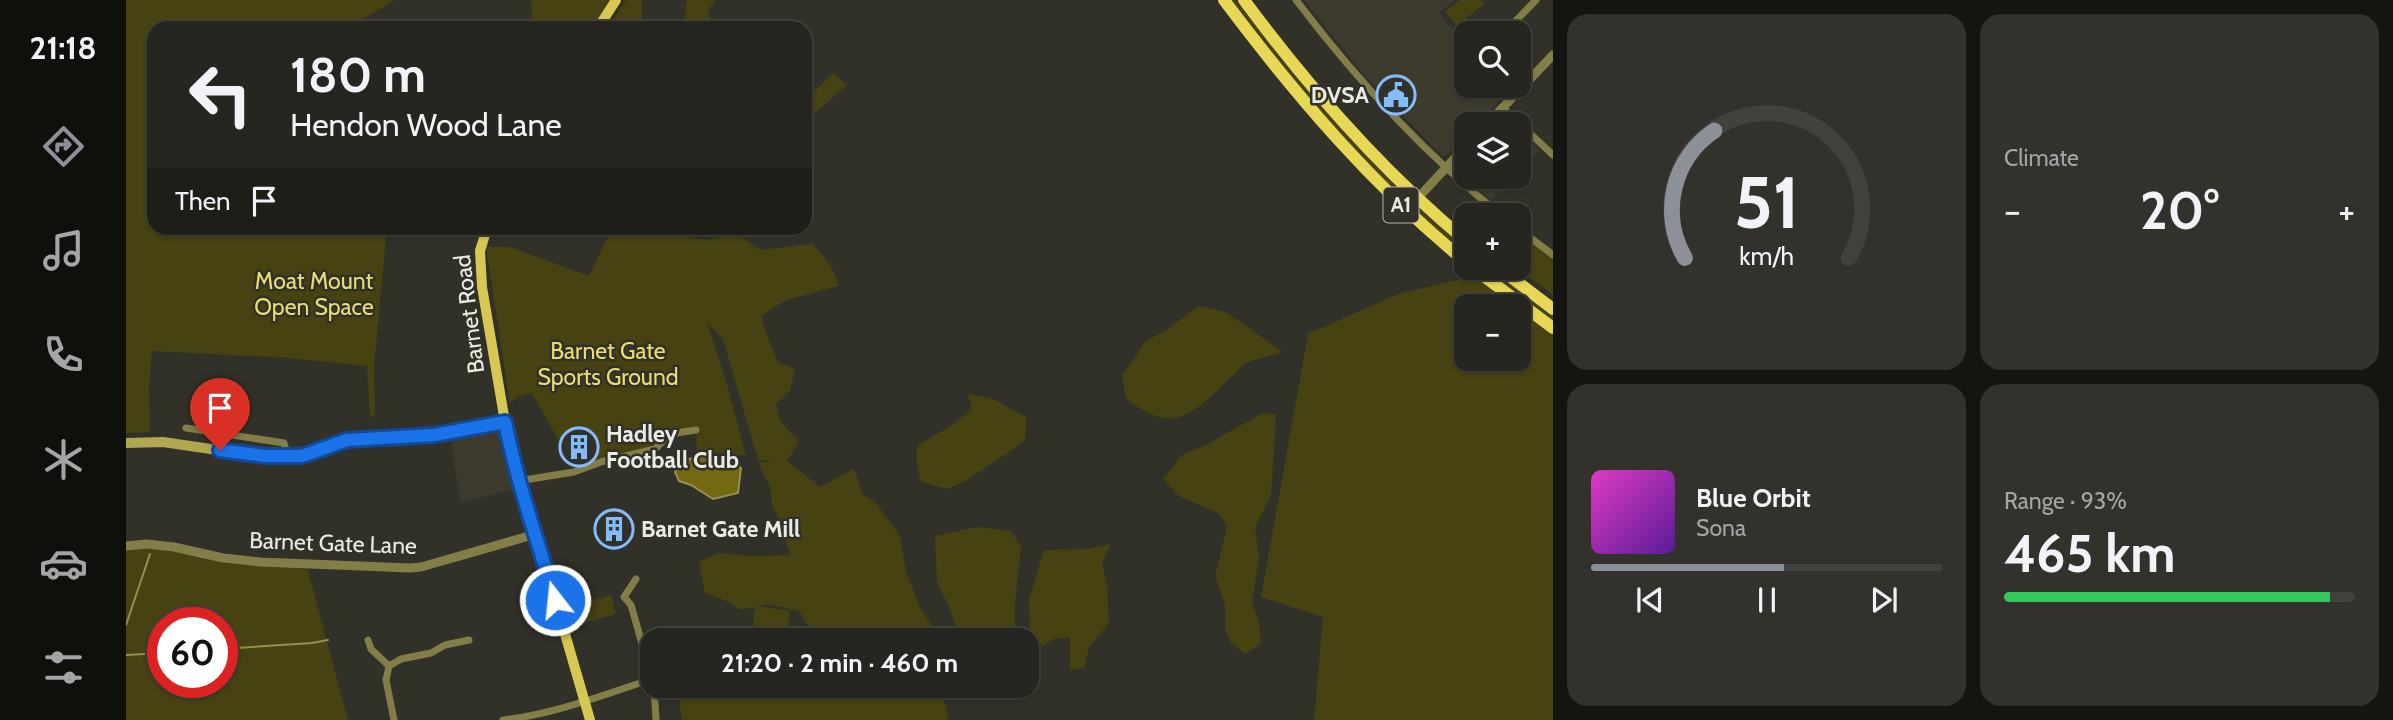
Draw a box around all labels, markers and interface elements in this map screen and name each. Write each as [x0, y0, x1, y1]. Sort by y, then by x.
map controls [1454, 21, 1531, 371]
button: search [1454, 21, 1531, 98]
text: 21:18 [30, 28, 96, 67]
text: 180 m [290, 45, 426, 104]
icon: left [175, 49, 266, 140]
public building icon: DVSA [1375, 74, 1417, 116]
place label: DVSA [1311, 81, 1370, 109]
text: Hendon Wood Lane [290, 105, 562, 144]
button: layers [1454, 112, 1531, 189]
icon: directions [39, 122, 88, 171]
text: Climate [2004, 144, 2079, 172]
text: 51 [1734, 158, 1799, 246]
text: 20° [2140, 179, 2219, 242]
icon: arrive [245, 182, 283, 220]
text: Then [175, 185, 231, 217]
text: − [2004, 187, 2021, 234]
text: + [2338, 187, 2355, 234]
road number: A1 [1384, 188, 1418, 222]
button: + [1454, 203, 1531, 280]
icon: music [39, 226, 88, 275]
text: km/h [1739, 241, 1794, 271]
street label: Barnet Road [448, 253, 490, 375]
park label: Moat Mount Open Space [254, 267, 374, 321]
button: − [1454, 294, 1531, 371]
icon: phone [39, 330, 88, 379]
park label: Barnet Gate Sports Ground [537, 337, 679, 391]
pin [190, 378, 250, 450]
icon: arrive [201, 389, 239, 427]
place label: Hadley Football Club [606, 420, 739, 474]
building icon: Hadley Football Club [558, 426, 600, 468]
icon: climate [39, 435, 88, 484]
text: Blue Orbit [1696, 482, 1811, 514]
text: Range · 93% [2004, 487, 2127, 515]
building icon: Barnet Gate Mill [593, 508, 635, 550]
text: Sona [1696, 514, 1746, 542]
place label: Barnet Gate Mill [641, 515, 800, 543]
text: 465 km [2004, 522, 2176, 585]
street label: Barnet Gate Lane [249, 526, 417, 560]
icon: car [39, 539, 88, 588]
position arrow [518, 563, 592, 637]
icon: previous [1631, 581, 1669, 619]
icon: pause [1748, 581, 1786, 619]
icon: next [1865, 581, 1903, 619]
speed limit sign: 60 [147, 607, 238, 698]
icon: filters [39, 643, 88, 692]
text: 21:20 · 2 min · 460 m [721, 647, 958, 679]

